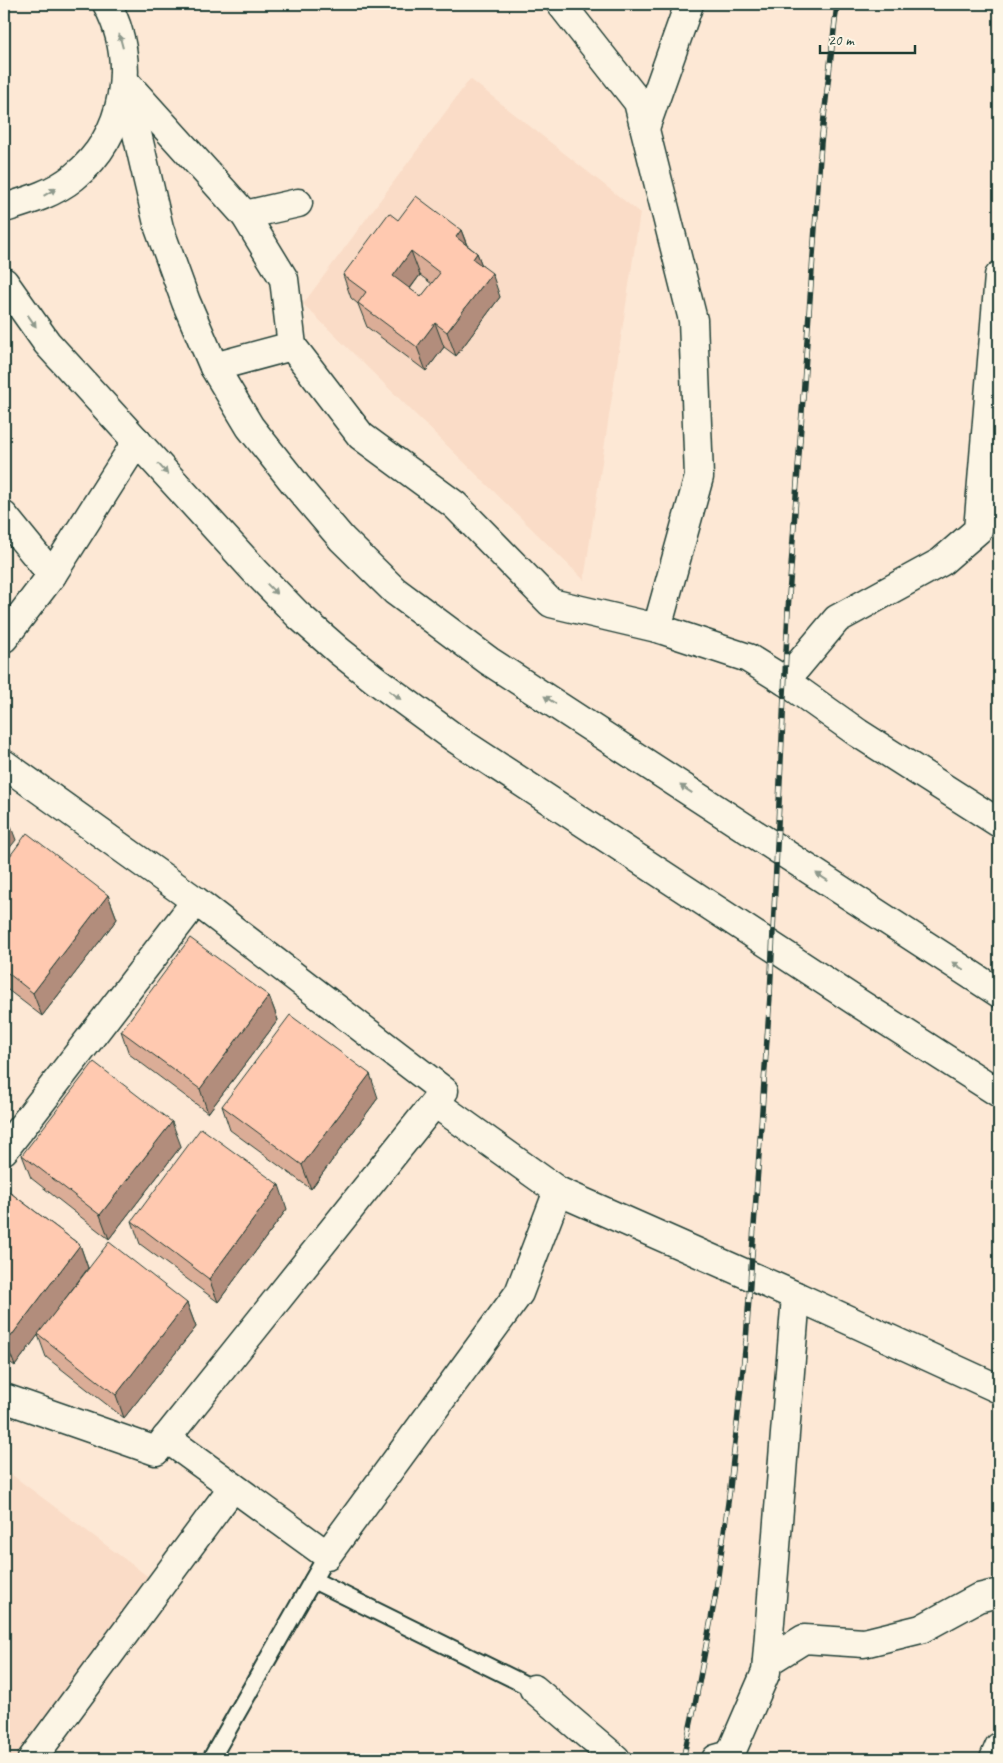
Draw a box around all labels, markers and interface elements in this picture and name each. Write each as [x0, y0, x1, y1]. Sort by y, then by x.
scale bar [820, 22, 916, 54]
text: 20 m [828, 31, 855, 50]
one-way arrow [117, 34, 125, 49]
one-way arrow [43, 188, 56, 197]
one-way arrow [27, 315, 37, 328]
one-way arrow [157, 463, 169, 475]
one-way arrow [266, 583, 278, 595]
one-way arrow [388, 690, 401, 701]
one-way arrow [543, 695, 557, 705]
one-way arrow [679, 784, 693, 794]
one-way arrow [816, 873, 829, 882]
one-way arrow [952, 961, 965, 971]

